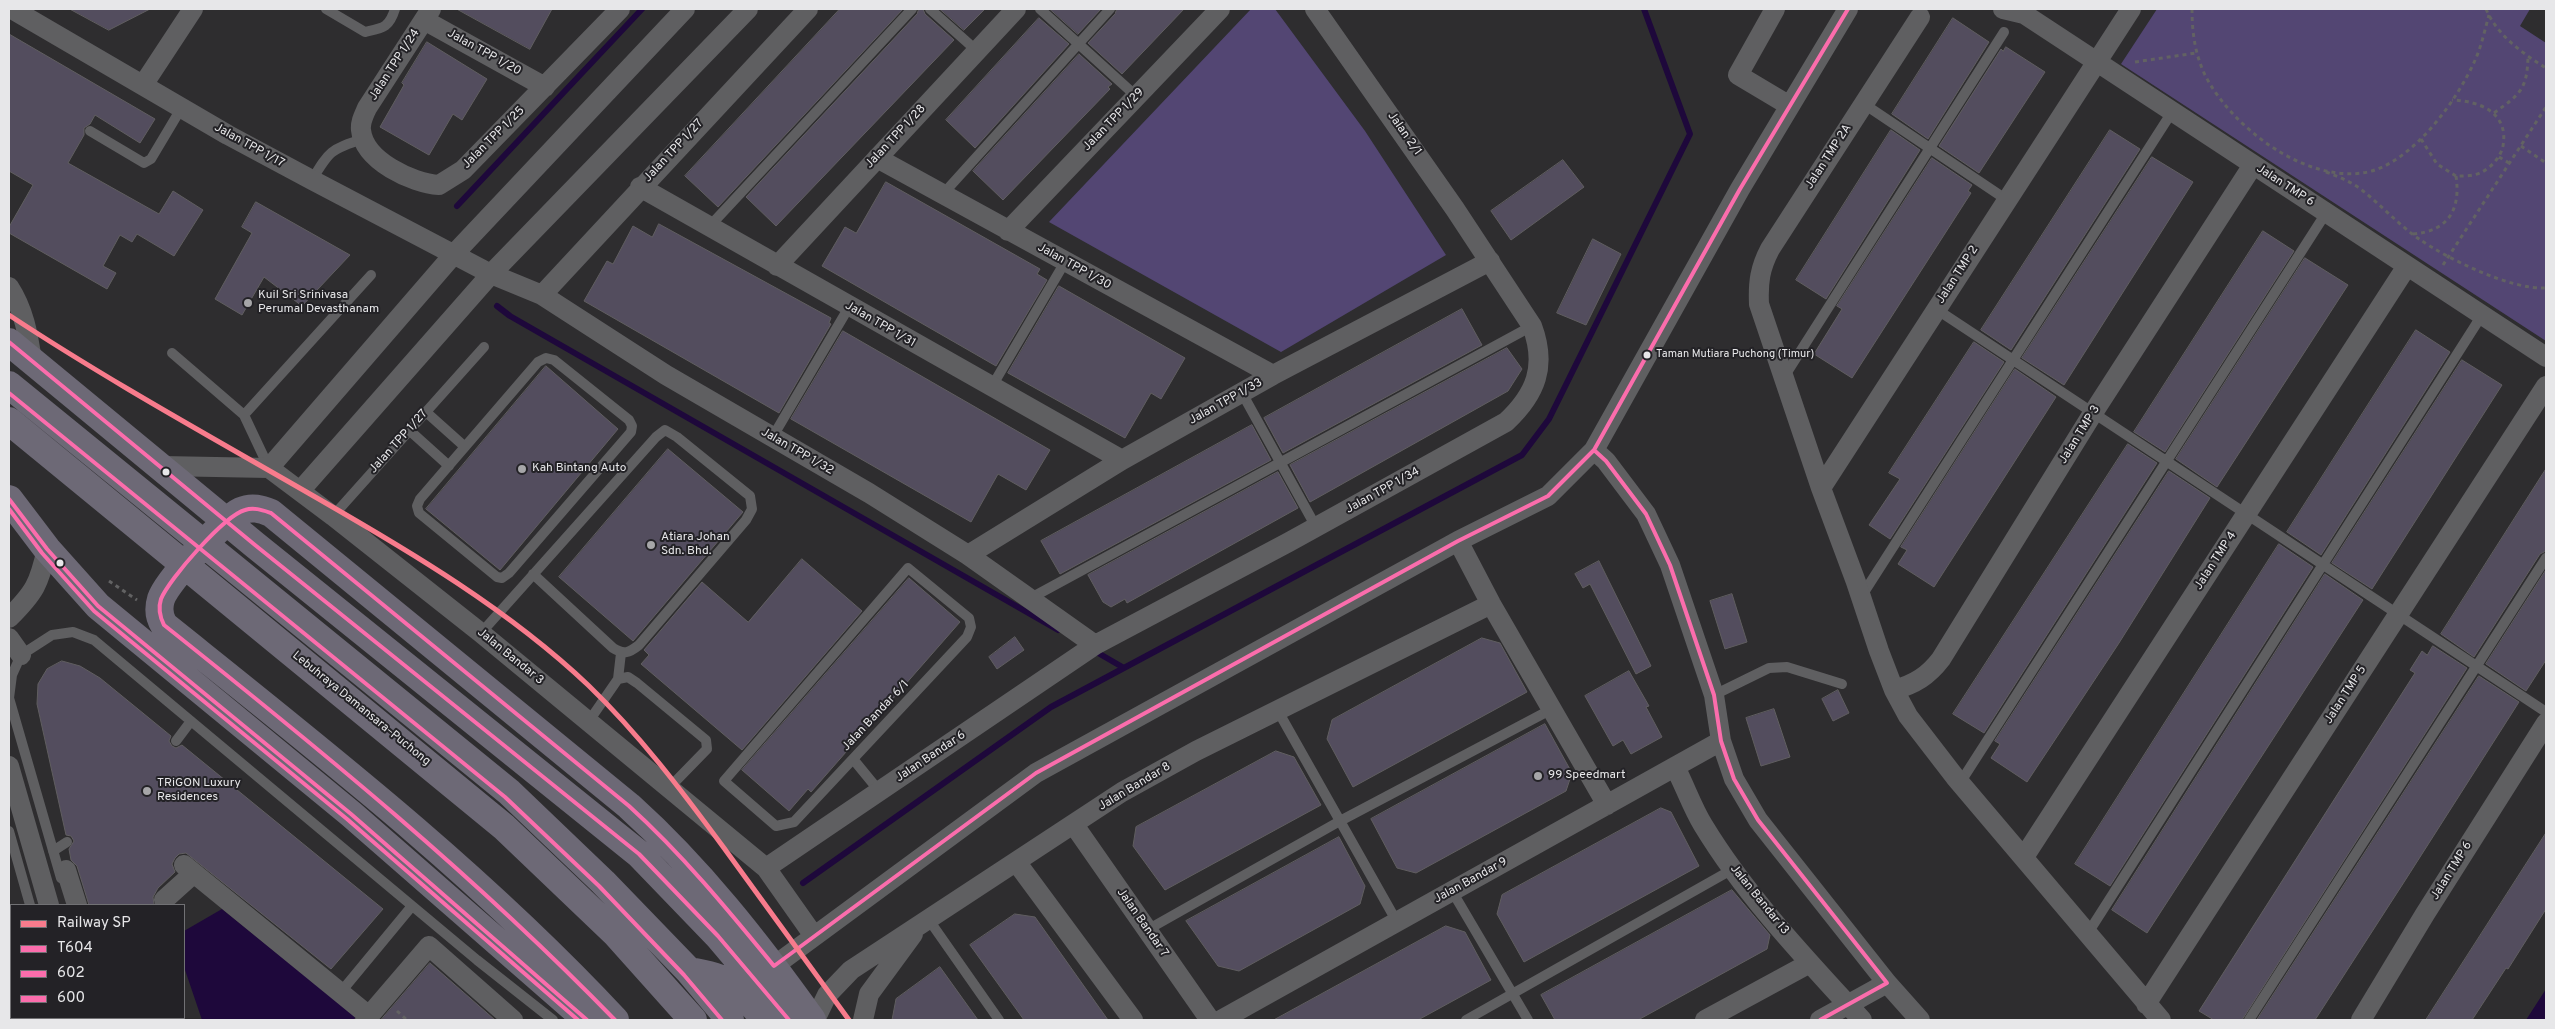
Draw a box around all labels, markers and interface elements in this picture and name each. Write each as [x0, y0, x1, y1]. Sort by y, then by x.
street label: Jalan TPP 1/24 [367, 27, 423, 103]
street label: Jalan TPP 1/20 [444, 27, 524, 79]
street label: Jalan TPP 1/29 [1080, 86, 1148, 154]
street label: Jalan TPP 1/28 [863, 102, 929, 172]
street label: Jalan TPP 1/25 [460, 104, 528, 172]
street label: Jalan 2/1 [1384, 109, 1424, 159]
street label: Jalan TPP 1/27 [641, 117, 707, 185]
street label: Jalan TPP 1/17 [211, 121, 287, 171]
street label: Jalan TMP 2A [1803, 122, 1855, 192]
street label: Jalan TMP 6 [2253, 162, 2317, 210]
street label: Jalan TPP 1/30 [1035, 241, 1113, 293]
street label: Jalan TMP 2 [1934, 243, 1982, 307]
place label: Kuil Sri Srinivasa Perumal Devasthanam [258, 289, 379, 317]
marker: Kuil Sri Srinivasa Perumal Devasthanam [242, 297, 254, 309]
street label: Jalan TPP 1/31 [842, 299, 918, 351]
place label: Taman Mutiara Puchong (Timur) [1656, 348, 1814, 362]
marker: Taman Mutiara Puchong (Timur) [1642, 350, 1652, 360]
street label: Jalan TPP 1/33 [1187, 376, 1265, 428]
street label: Jalan TMP 3 [2056, 403, 2104, 467]
street label: Jalan TPP 1/27 [367, 407, 431, 477]
street label: Jalan TPP 1/32 [758, 425, 836, 479]
place label: Kah Bintang Auto [532, 462, 626, 476]
marker: Kah Bintang Auto [516, 463, 528, 475]
street label: Jalan TPP 1/34 [1344, 465, 1422, 517]
unlabelled marker [161, 467, 171, 477]
street label: Jalan TMP 4 [2192, 529, 2240, 593]
place label: Atiara Johan Sdn. Bhd. [661, 531, 730, 559]
marker: Atiara Johan Sdn. Bhd. [645, 539, 657, 551]
unlabelled marker [55, 558, 65, 568]
street label: Jalan Bandar 3 [474, 626, 546, 688]
street label: Lebuhraya Damansara–Puchong [289, 649, 433, 769]
street label: Jalan TMP 5 [2322, 663, 2370, 727]
street label: Jalan Bandar 6/1 [839, 678, 913, 754]
street label: Jalan Bandar 6 [893, 728, 969, 786]
street label: Jalan Bandar 8 [1096, 760, 1174, 814]
place label: 99 Speedmart [1548, 769, 1625, 783]
marker: 99 Speedmart [1532, 770, 1544, 782]
place label: TRiGON Luxury Residences [157, 777, 241, 805]
marker: TRiGON Luxury Residences [141, 785, 153, 797]
street label: Jalan TMP 6 [2428, 839, 2476, 903]
street label: Jalan Bandar 9 [1432, 855, 1510, 907]
street label: Jalan Bandar 13 [1726, 862, 1792, 938]
street label: Jalan Bandar 7 [1113, 886, 1171, 960]
legend [10, 904, 185, 1019]
text: Railway SP [57, 914, 131, 933]
text: T604 [57, 939, 93, 958]
text: 602 [57, 964, 85, 983]
text: 600 [57, 989, 85, 1008]

